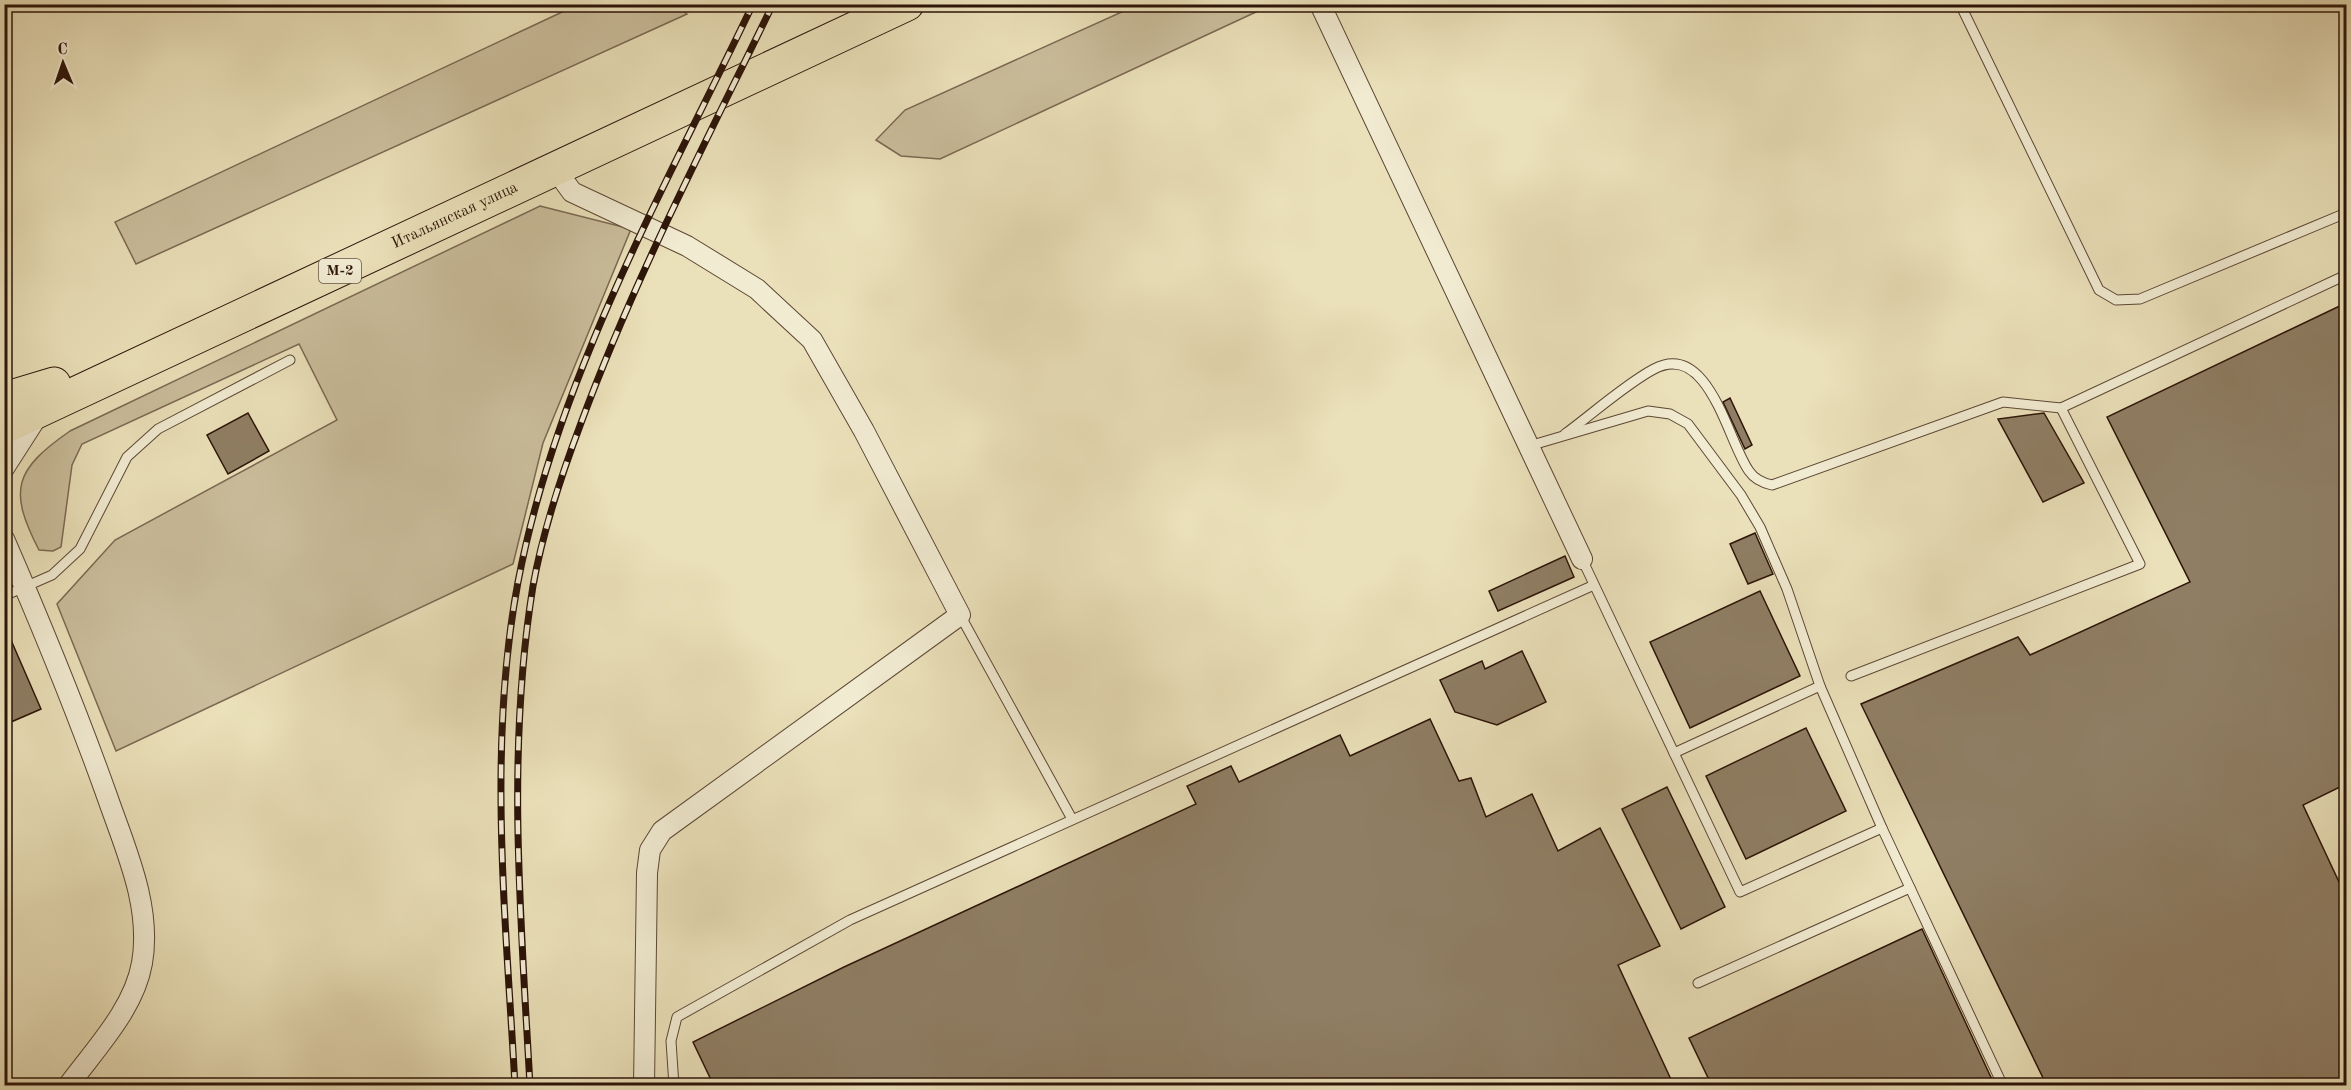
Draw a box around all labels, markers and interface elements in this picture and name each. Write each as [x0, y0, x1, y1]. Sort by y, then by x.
north arrow [33, 33, 93, 93]
text: С [57, 42, 68, 58]
street label: Итальянская улица [389, 179, 521, 252]
road number: М-2 [319, 259, 361, 283]

